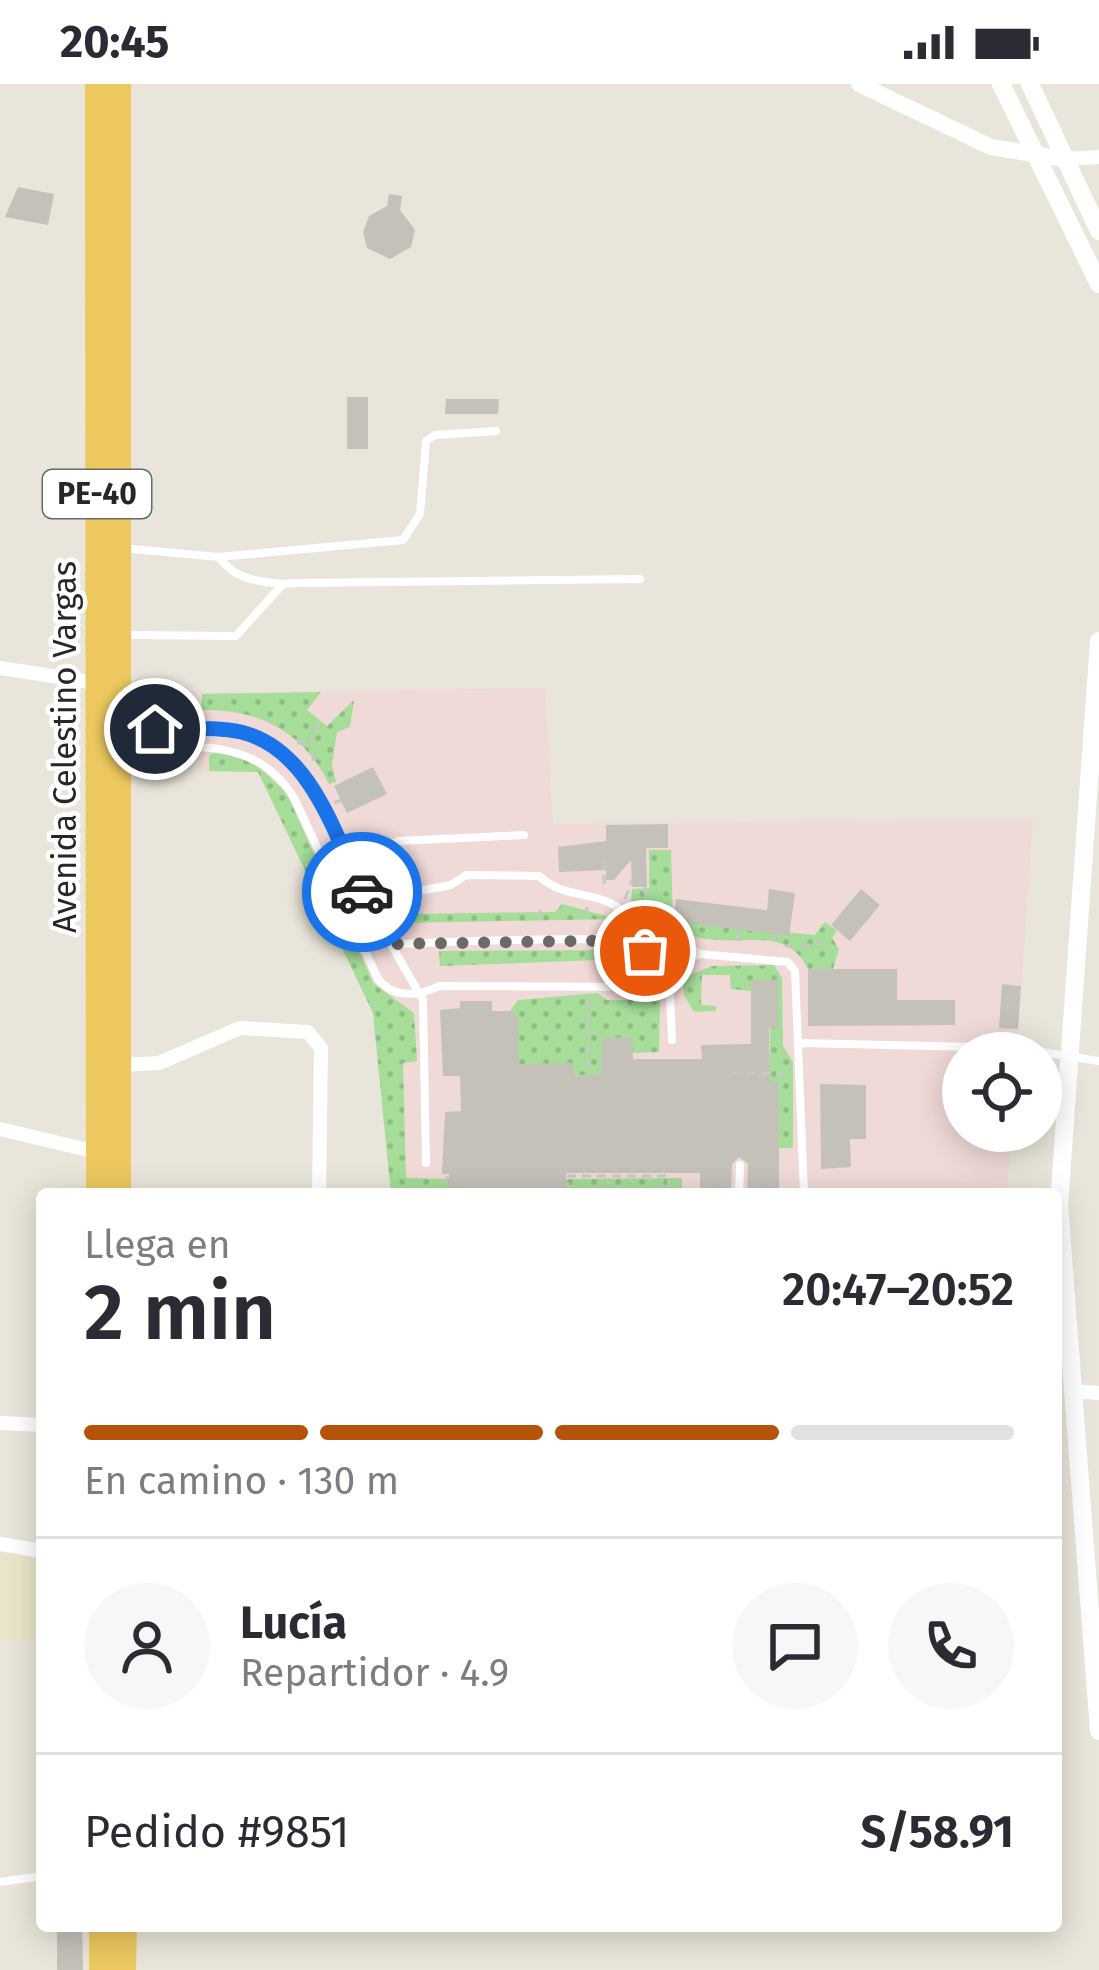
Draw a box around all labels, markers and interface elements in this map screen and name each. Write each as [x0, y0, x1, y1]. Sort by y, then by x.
text: 20:45 [60, 15, 169, 69]
road number: PE-40 [43, 470, 151, 518]
street label: Avenida Celestino Vargas [45, 561, 85, 933]
pin [104, 678, 206, 780]
icon: home [122, 696, 188, 762]
courier [302, 832, 422, 952]
icon: car [329, 859, 395, 925]
pin [594, 900, 696, 1002]
icon: bag [612, 918, 678, 984]
map controls [942, 1032, 1062, 1152]
button: locate [942, 1032, 1062, 1152]
text: Llega en [84, 1222, 231, 1268]
text: 20:47–20:52 [782, 1263, 1014, 1317]
text: 2 min [84, 1266, 276, 1360]
text: En camino · 130 m [84, 1458, 399, 1504]
button: person [84, 1583, 210, 1709]
button: chat [732, 1583, 858, 1709]
button: phone [888, 1583, 1014, 1709]
text: Lucía [240, 1596, 347, 1650]
text: Repartidor · 4.9 [240, 1650, 509, 1696]
text: Pedido #9851 [84, 1805, 350, 1859]
text: S/58.91 [861, 1805, 1014, 1859]

